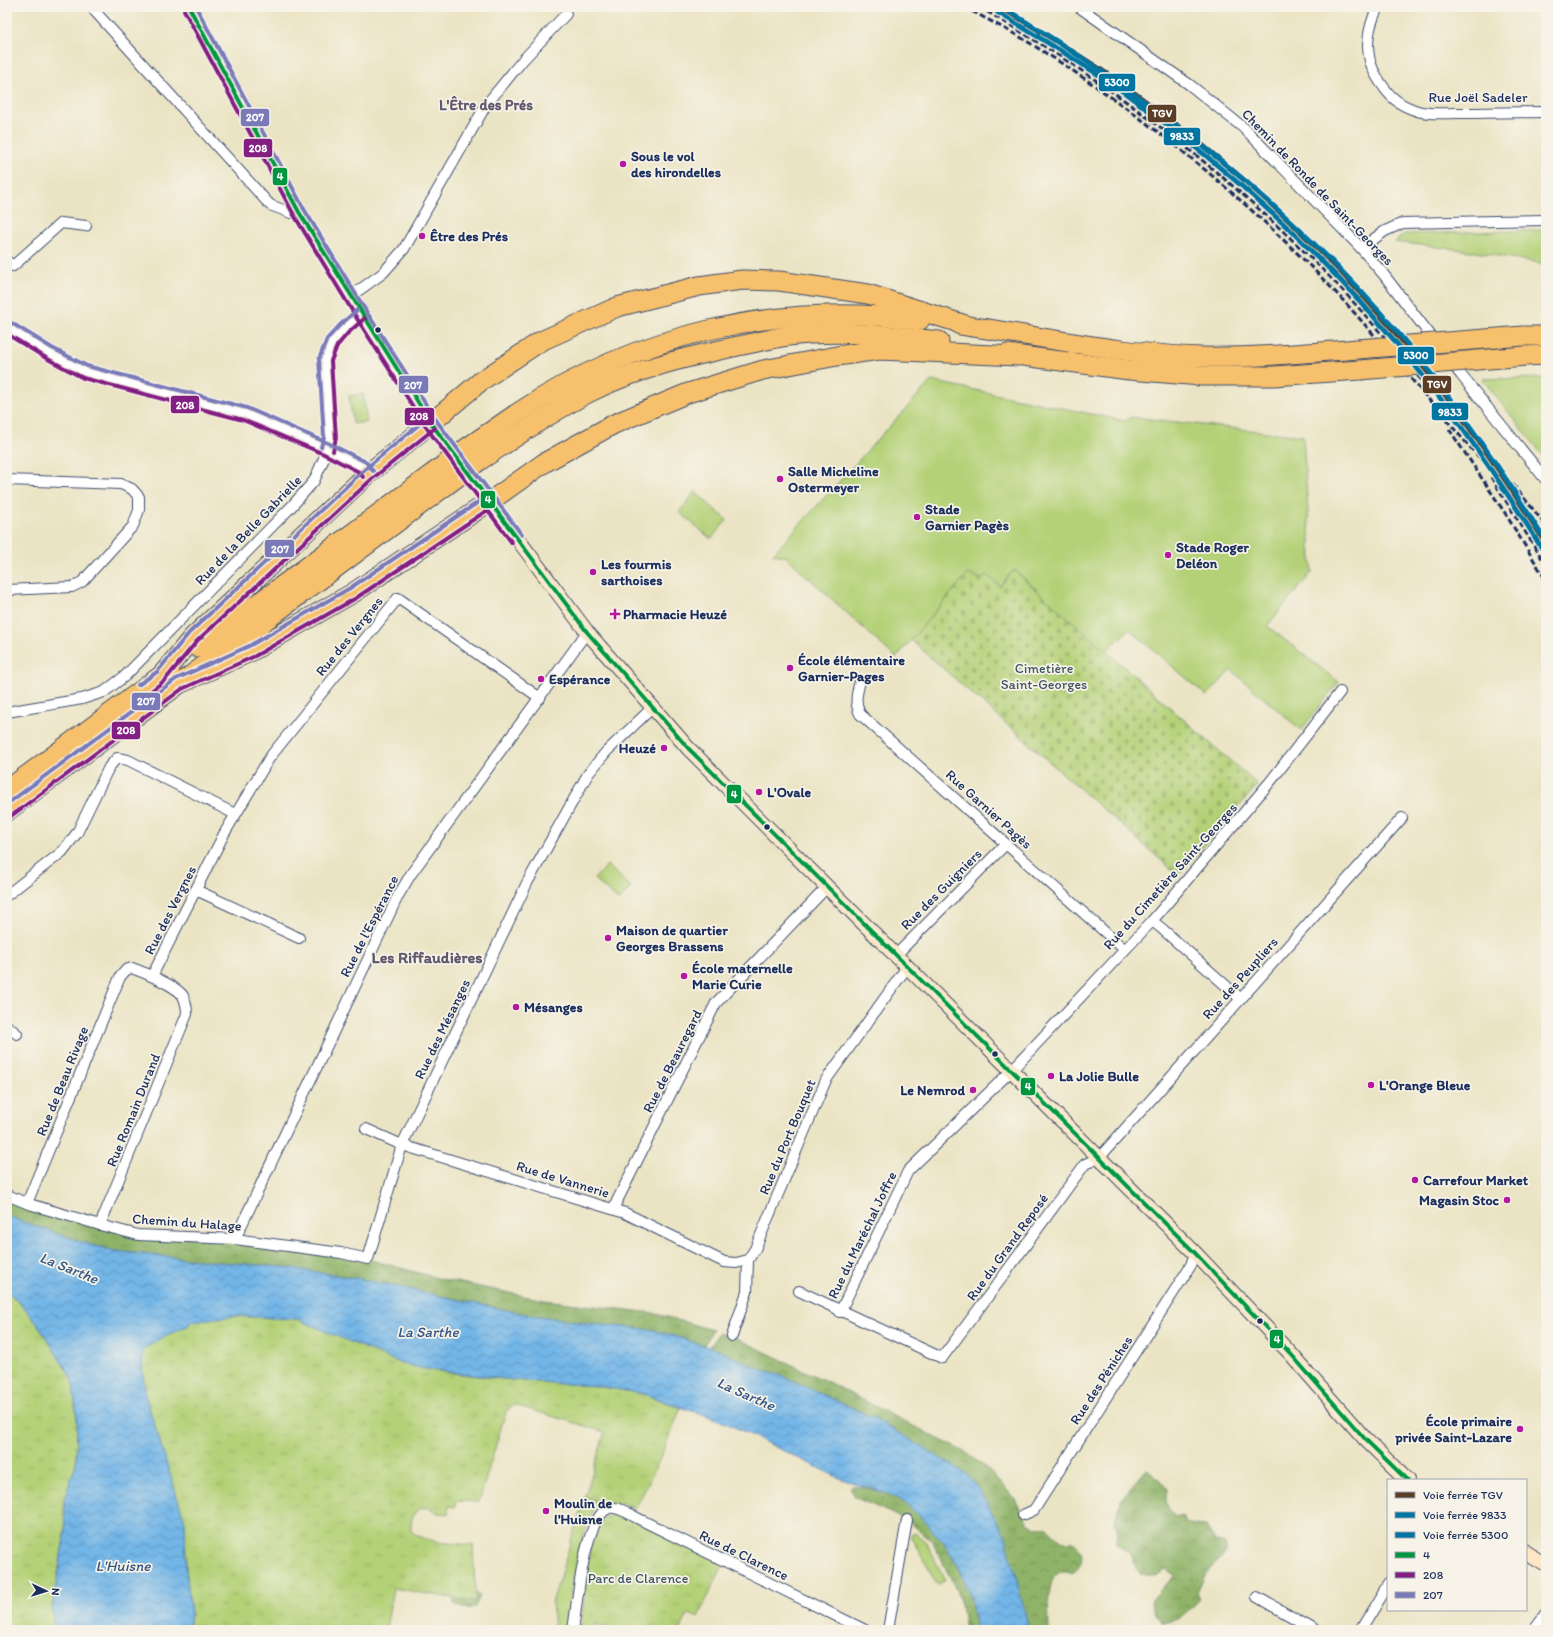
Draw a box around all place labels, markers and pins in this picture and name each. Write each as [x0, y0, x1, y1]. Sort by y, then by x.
place label: Sous le vol des hirondelles [631, 148, 721, 181]
marker: Sous le vol des hirondelles [618, 159, 628, 169]
place label: Être des Prés [430, 228, 508, 245]
marker: Être des Prés [417, 231, 427, 241]
unlabelled marker [373, 325, 383, 335]
place label: Salle Micheline Ostermeyer [788, 463, 879, 496]
marker: Salle Micheline Ostermeyer [775, 474, 785, 484]
place label: Stade Garnier Pagès [925, 501, 1009, 534]
marker: Stade Garnier Pagès [912, 512, 922, 522]
place label: Stade Roger Deléon [1176, 539, 1249, 572]
marker: Stade Roger Deléon [1163, 550, 1173, 560]
place label: Les fourmis sarthoises [601, 556, 671, 589]
marker: Les fourmis sarthoises [588, 567, 598, 577]
place label: Pharmacie Heuzé [623, 606, 727, 623]
marker: Pharmacie Heuzé [610, 609, 620, 619]
place label: École élémentaire Garnier-Pages [798, 652, 905, 685]
marker: École élémentaire Garnier-Pages [785, 663, 795, 673]
place label: Espérance [549, 671, 611, 688]
marker: Espérance [536, 674, 546, 684]
place label: Heuzé [619, 740, 656, 757]
marker: Heuzé [659, 743, 669, 753]
place label: L'Ovale [767, 784, 812, 801]
marker: L'Ovale [754, 787, 764, 797]
unlabelled marker [762, 822, 772, 832]
place label: Maison de quartier Georges Brassens [616, 922, 728, 955]
marker: Maison de quartier Georges Brassens [603, 933, 613, 943]
place label: École maternelle Marie Curie [692, 960, 793, 993]
marker: École maternelle Marie Curie [679, 971, 689, 981]
place label: Mésanges [524, 999, 583, 1016]
marker: Mésanges [511, 1002, 521, 1012]
unlabelled marker [990, 1049, 1000, 1059]
place label: La Jolie Bulle [1059, 1068, 1139, 1085]
marker: La Jolie Bulle [1046, 1071, 1056, 1081]
place label: L'Orange Bleue [1379, 1077, 1471, 1094]
marker: L'Orange Bleue [1366, 1080, 1376, 1090]
place label: Le Nemrod [900, 1082, 965, 1099]
marker: Le Nemrod [968, 1085, 978, 1095]
place label: Carrefour Market [1423, 1172, 1529, 1189]
marker: Carrefour Market [1410, 1175, 1420, 1185]
place label: Magasin Stoc [1419, 1192, 1500, 1209]
marker: Magasin Stoc [1502, 1195, 1512, 1205]
unlabelled marker [1255, 1316, 1265, 1326]
place label: École primaire privée Saint-Lazare [1394, 1413, 1512, 1446]
marker: École primaire privée Saint-Lazare [1515, 1424, 1525, 1434]
place label: Moulin de l'Huisne [554, 1495, 613, 1528]
marker: Moulin de l'Huisne [541, 1506, 551, 1516]

